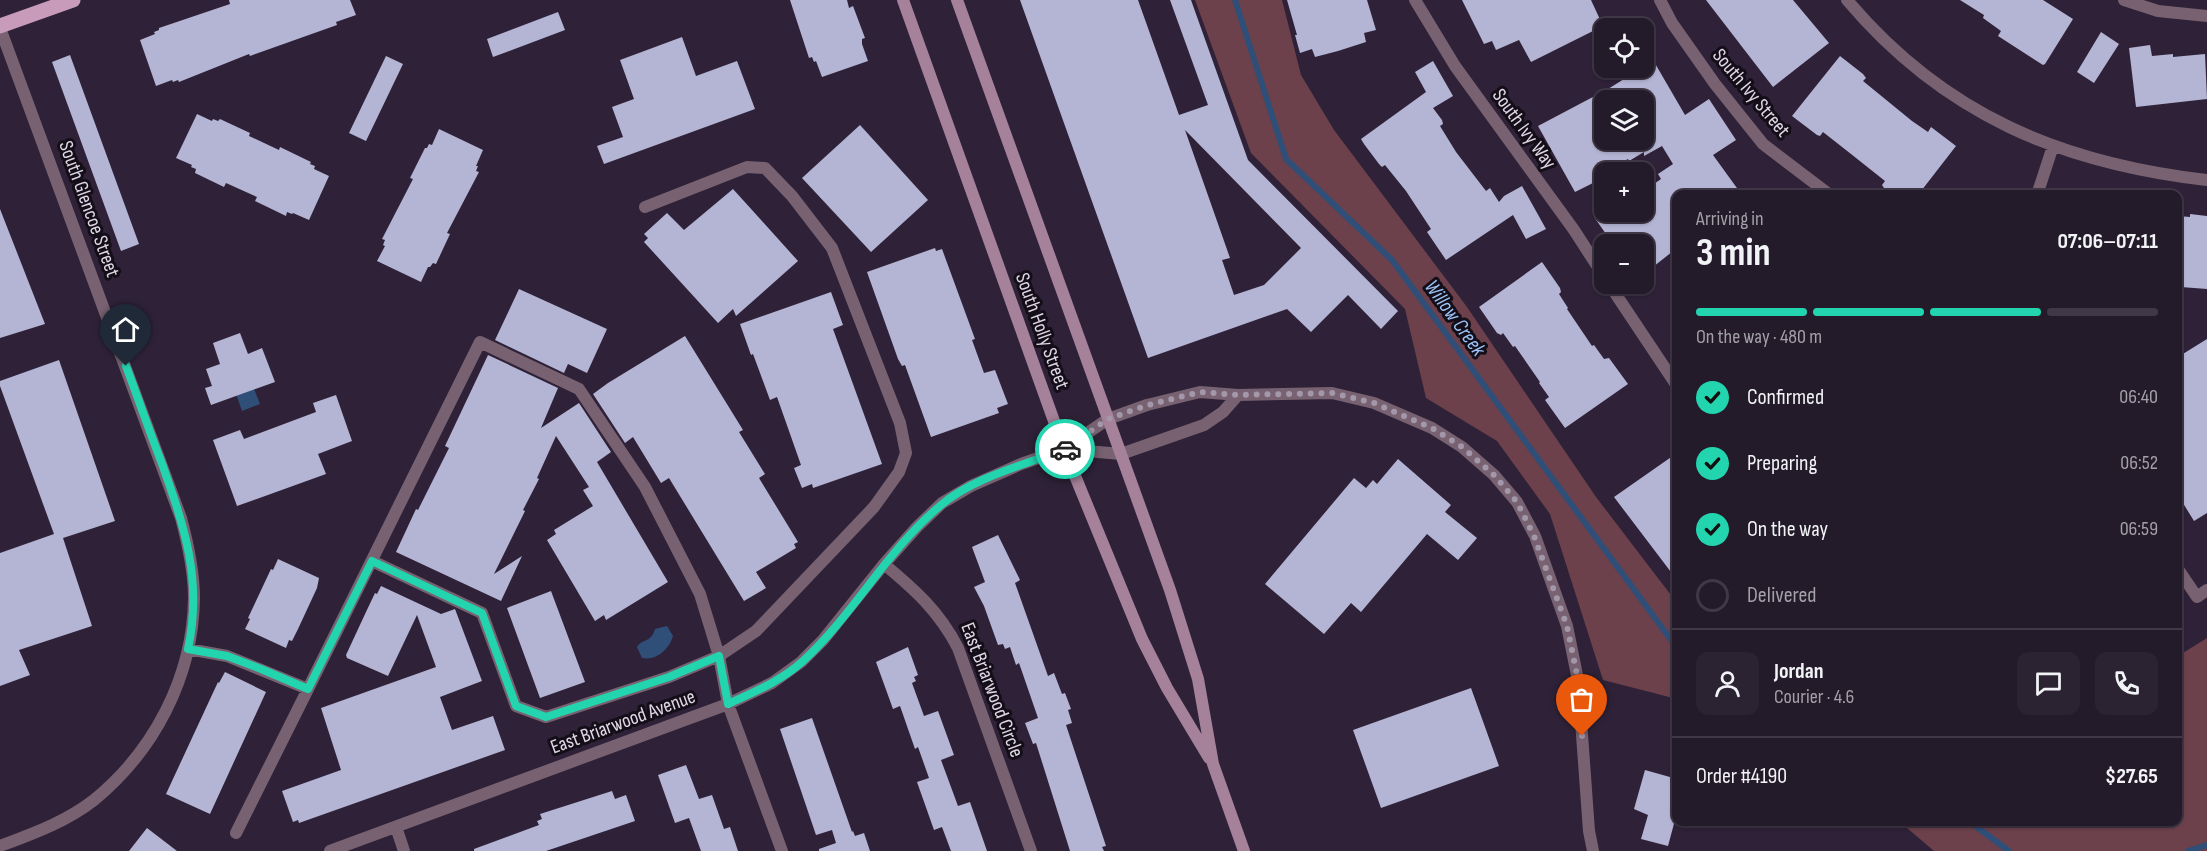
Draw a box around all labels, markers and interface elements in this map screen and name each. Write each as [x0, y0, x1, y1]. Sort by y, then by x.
map controls [1594, 18, 1654, 294]
button: locate [1594, 18, 1654, 78]
street label: South Ivy Street [1707, 44, 1795, 142]
street label: South Ivy Way [1487, 84, 1561, 174]
button: layers [1594, 90, 1654, 150]
street label: South Glencoe Street [53, 138, 125, 280]
button: + [1594, 162, 1654, 222]
text: Arriving in [1696, 207, 1764, 231]
text: 07:06–07:11 [2057, 228, 2158, 255]
text: 3 min [1696, 230, 1771, 277]
button: − [1594, 234, 1654, 294]
street label: South Holly Street [1010, 270, 1074, 392]
water label: Willow Creek [1419, 275, 1492, 362]
pin [100, 304, 151, 366]
icon: home [109, 313, 142, 346]
text: On the way · 480 m [1696, 325, 1822, 349]
icon: check [1696, 381, 1729, 414]
text: Confirmed [1747, 384, 1824, 411]
text: 06:40 [2119, 385, 2158, 409]
courier [1035, 419, 1095, 479]
icon: car [1049, 433, 1082, 466]
icon: check [1696, 447, 1729, 480]
text: Preparing [1747, 450, 1817, 477]
text: 06:52 [2120, 451, 2158, 475]
icon: check [1696, 513, 1729, 546]
text: On the way [1747, 516, 1828, 543]
text: 06:59 [2120, 517, 2158, 541]
text: Delivered [1747, 582, 1816, 609]
street label: East Briarwood Circle [955, 619, 1029, 761]
button: person [1696, 652, 1759, 715]
button: chat [2017, 652, 2080, 715]
button: phone [2095, 652, 2158, 715]
text: Jordan [1774, 658, 1823, 685]
pin [1556, 674, 1607, 736]
icon: bag [1565, 683, 1598, 716]
street label: East Briarwood Avenue [547, 685, 699, 759]
text: Courier · 4.6 [1774, 685, 1854, 709]
text: Order #4190 [1696, 763, 1787, 790]
text: $27.65 [2105, 763, 2158, 790]

